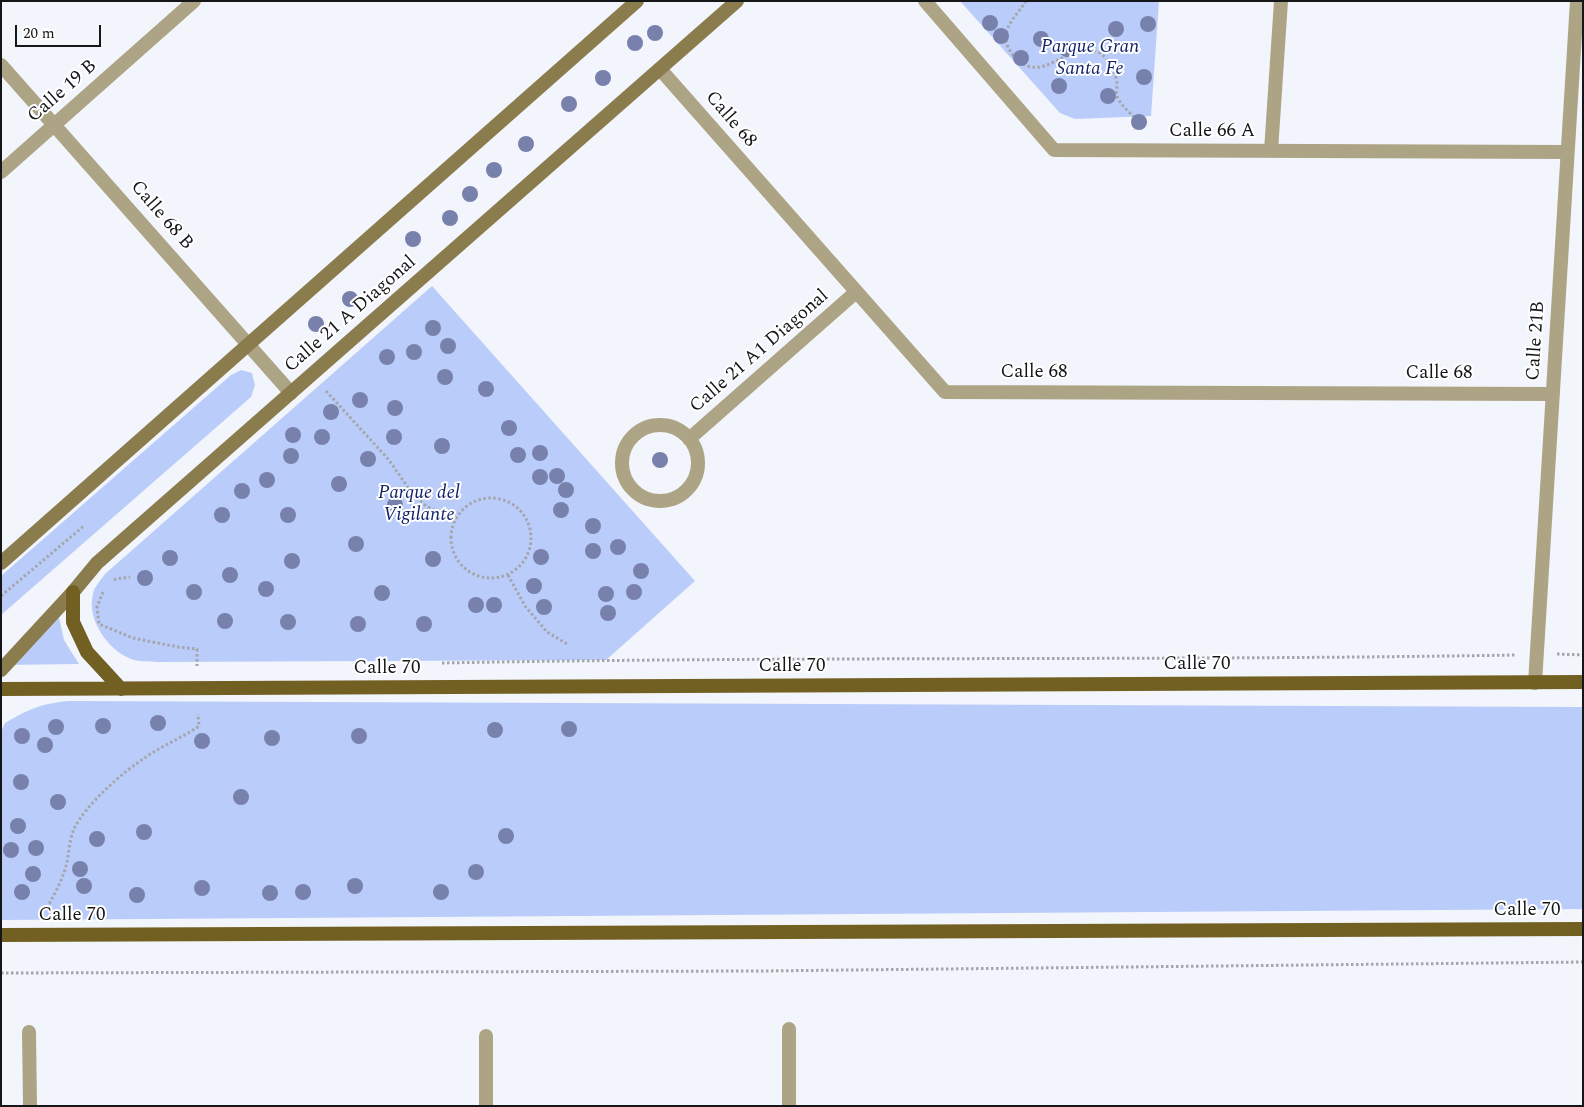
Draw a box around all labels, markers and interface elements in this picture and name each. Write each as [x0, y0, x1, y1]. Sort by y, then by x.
scale bar [18, 15, 104, 47]
text: 20 m [23, 22, 55, 45]
park label: Parque Gran Santa Fe [1041, 37, 1139, 81]
street label: Calle 19 B [24, 56, 102, 128]
street label: Calle 68 [699, 87, 761, 153]
street label: Calle 66 A [1169, 121, 1255, 143]
street label: Calle 68 B [125, 177, 197, 255]
street label: Calle 21 A Diagonal [281, 252, 421, 378]
street label: Calle 21 A1 Diagonal [686, 286, 834, 418]
street label: Calle 21B [1523, 300, 1551, 382]
street label: Calle 68 [1000, 362, 1068, 384]
street label: Calle 68 [1405, 363, 1473, 385]
park label: Parque del Vigilante [378, 483, 460, 527]
street label: Calle 70 [1163, 654, 1231, 676]
street label: Calle 70 [758, 656, 826, 678]
street label: Calle 70 [353, 658, 421, 680]
street label: Calle 70 [1493, 900, 1561, 922]
street label: Calle 70 [38, 905, 106, 927]

